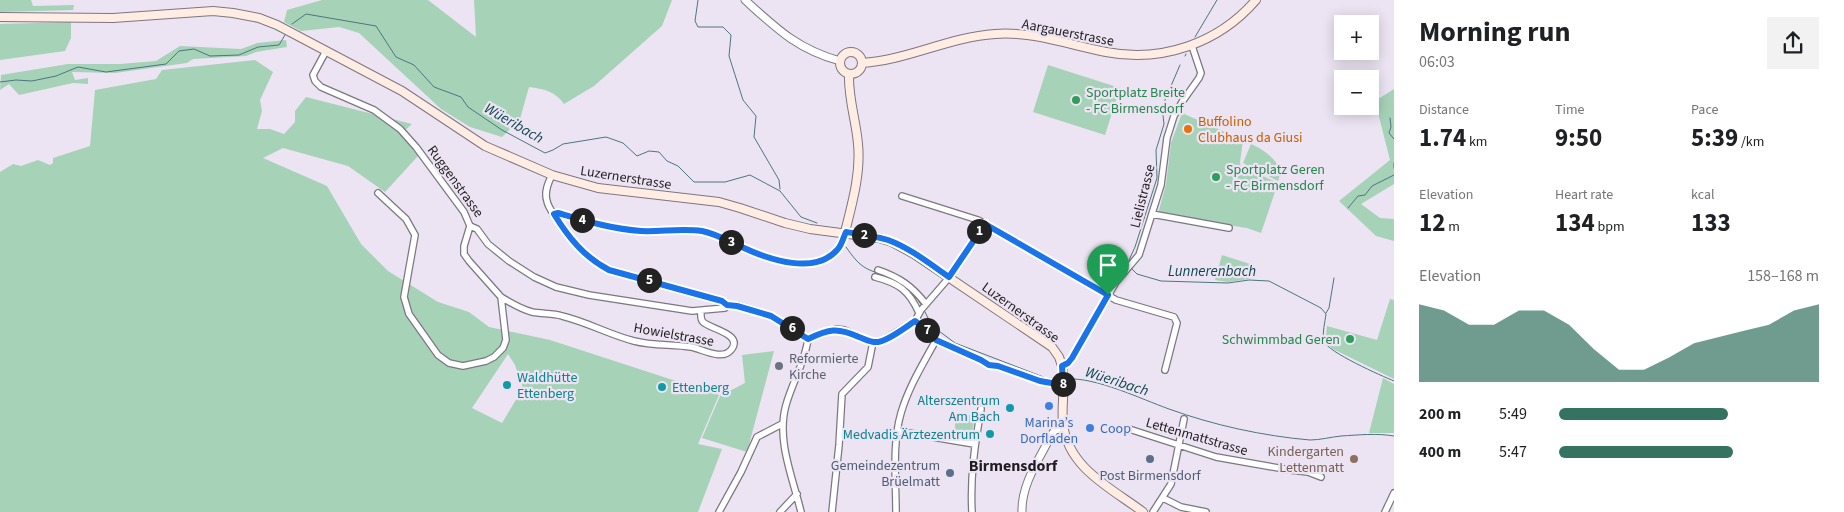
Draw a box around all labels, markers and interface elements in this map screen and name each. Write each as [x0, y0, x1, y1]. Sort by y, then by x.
text: Morning run [1419, 12, 1570, 52]
street label: Aargauerstrasse [1020, 14, 1116, 52]
map controls [1334, 15, 1379, 115]
button: + [1334, 15, 1379, 60]
button: share [1767, 17, 1819, 69]
text: 06:03 [1419, 51, 1455, 73]
button: − [1334, 70, 1379, 115]
place label: Sportplatz Breite - FC Birmensdorf [1086, 83, 1185, 119]
marker: Sportplatz Breite - FC Birmensdorf [1070, 94, 1082, 106]
water label: Wüeribach [480, 98, 547, 149]
text: Distance [1419, 100, 1469, 120]
text: Time [1555, 100, 1585, 120]
text: Pace [1691, 100, 1718, 120]
place label: Buffolino Clubhaus da Giusi [1198, 112, 1303, 148]
text: 1.74 [1419, 120, 1466, 156]
text: 9:50 [1555, 120, 1602, 156]
text: 5:39 [1691, 120, 1738, 156]
marker: Buffolino Clubhaus da Giusi [1182, 123, 1194, 135]
text: km [1466, 132, 1487, 152]
text: /km [1738, 132, 1764, 152]
street label: Ruggenstrasse [422, 141, 488, 222]
place label: Sportplatz Geren - FC Birmensdorf [1226, 160, 1325, 196]
street label: Luzernerstrasse [579, 161, 673, 195]
street label: Lielistrasse [1125, 162, 1161, 230]
marker: Sportplatz Geren - FC Birmensdorf [1210, 171, 1222, 183]
text: Elevation [1419, 185, 1474, 205]
text: Heart rate [1555, 185, 1613, 205]
text: kcal [1691, 185, 1715, 205]
text: 12 [1419, 205, 1445, 241]
text: 134 [1555, 205, 1595, 241]
text: 133 [1691, 205, 1731, 241]
pin: 4 [570, 208, 594, 232]
text: 4 [579, 210, 586, 230]
text: m [1445, 217, 1460, 237]
text: bpm [1595, 217, 1625, 237]
pin: 1 [966, 218, 992, 244]
text: 1 [976, 221, 983, 241]
pin: 2 [852, 222, 876, 248]
text: 2 [861, 225, 868, 245]
pin: 3 [718, 230, 744, 254]
text: 3 [728, 232, 735, 252]
pin [1087, 244, 1129, 295]
icon: arrive [1094, 251, 1122, 279]
water label: Lunnerenbach [1168, 261, 1256, 282]
text: Elevation [1419, 265, 1481, 287]
text: 158–168 m [1747, 265, 1819, 287]
pin: 5 [636, 268, 662, 292]
text: 5 [646, 270, 653, 290]
street label: Luzernerstrasse [977, 278, 1063, 348]
pin: 6 [780, 316, 804, 340]
street label: Howielstrasse [632, 318, 716, 352]
text: 6 [789, 318, 796, 338]
pin: 7 [914, 318, 940, 342]
text: 7 [924, 320, 931, 340]
place label: Schwimmbad Geren [1222, 330, 1340, 350]
marker: Schwimmbad Geren [1344, 333, 1356, 345]
place label: Reformierte Kirche [789, 349, 859, 385]
marker: Reformierte Kirche [773, 360, 785, 372]
water label: Wüeribach [1082, 361, 1151, 402]
place label: Waldhütte Ettenberg [517, 368, 577, 404]
pin: 8 [1050, 372, 1076, 396]
text: 8 [1060, 374, 1067, 394]
place label: Ettenberg [672, 378, 729, 398]
marker: Waldhütte Ettenberg [501, 379, 513, 391]
marker: Ettenberg [656, 381, 668, 393]
place label: Alterszentrum Am Bach [917, 391, 1000, 427]
marker: Marina’s Dorfladen [1043, 400, 1055, 412]
marker: Alterszentrum Am Bach [1004, 402, 1016, 414]
text: 200 m [1419, 403, 1461, 425]
text: 5:49 [1499, 403, 1527, 425]
place label: Marina’s Dorfladen [1020, 413, 1078, 449]
street label: Lettenmattstrasse [1143, 413, 1250, 461]
place label: Coop [1100, 419, 1131, 439]
marker: Coop [1084, 422, 1096, 434]
place label: Medvadis Ärztezentrum [843, 425, 980, 445]
marker: Medvadis Ärztezentrum [984, 428, 996, 440]
text: 400 m [1419, 441, 1461, 463]
text: 5:47 [1499, 441, 1527, 463]
place label: Kindergarten Lettenmatt [1267, 442, 1344, 478]
marker: Post Birmensdorf [1144, 453, 1156, 465]
marker: Kindergarten Lettenmatt [1348, 453, 1360, 465]
district label: Birmensdorf [969, 455, 1058, 477]
place label: Gemeindezentrum Brüelmatt [831, 456, 940, 492]
place label: Post Birmensdorf [1099, 466, 1201, 486]
marker: Gemeindezentrum Brüelmatt [944, 467, 956, 479]

